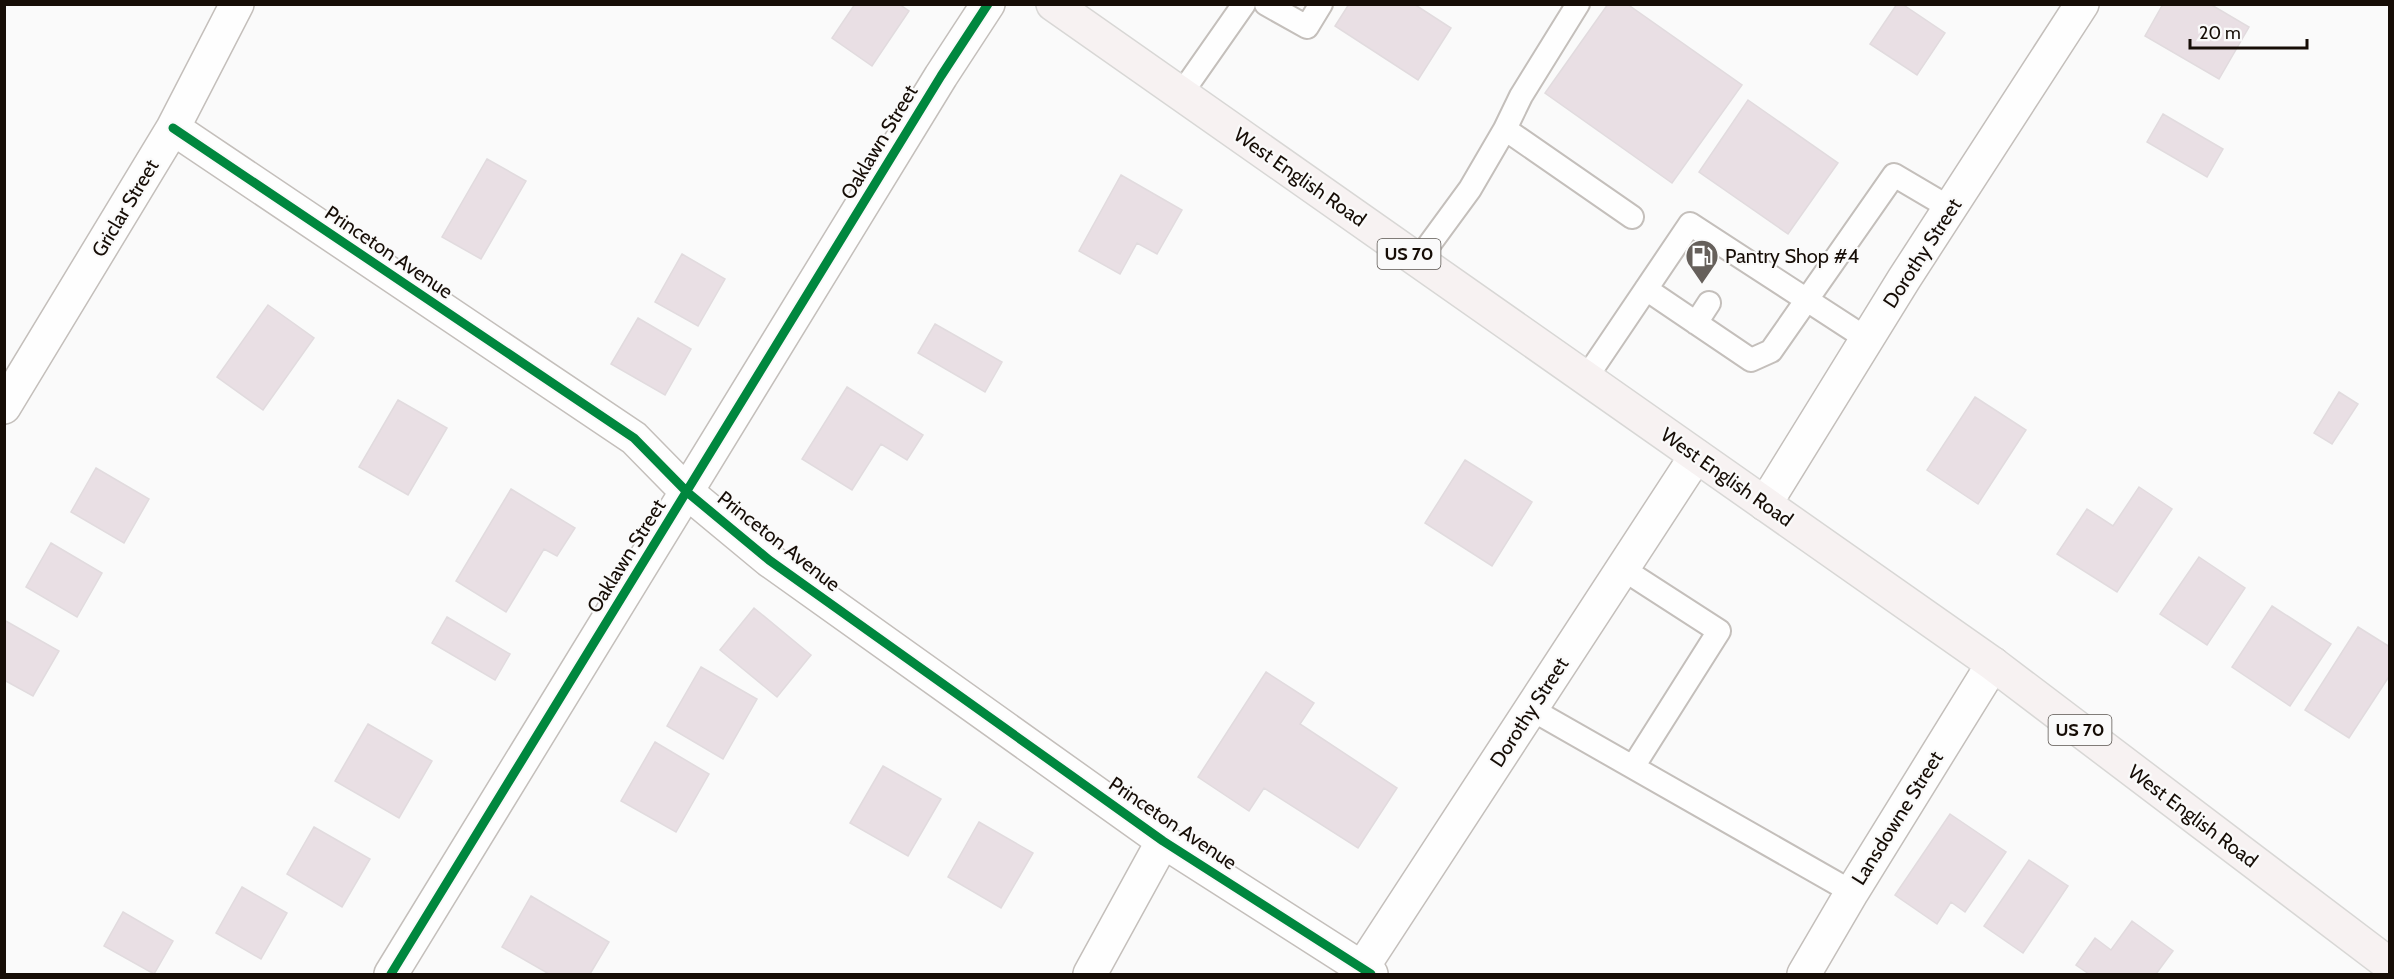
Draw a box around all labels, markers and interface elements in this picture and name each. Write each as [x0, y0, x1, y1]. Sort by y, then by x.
scale bar [2190, 12, 2307, 50]
text: 20 m [2199, 22, 2241, 44]
street label: Oaklawn Street [835, 80, 923, 204]
street label: West English Road [1229, 122, 1371, 232]
street label: Griclar Street [87, 155, 164, 261]
street label: Dorothy Street [1878, 194, 1966, 312]
street label: Princeton Avenue [321, 200, 457, 304]
fuel station icon: Pantry Shop #4 [1684, 238, 1720, 285]
road number: US 70 [1378, 239, 1440, 269]
place label: Pantry Shop #4 [1725, 244, 1860, 268]
street label: West English Road [1656, 422, 1798, 532]
street label: Princeton Avenue [713, 486, 845, 596]
street label: Oaklawn Street [582, 495, 671, 617]
street label: Dorothy Street [1485, 653, 1573, 771]
road number: US 70 [2048, 715, 2112, 745]
street label: Lansdowne Street [1846, 747, 1948, 889]
street label: West English Road [2124, 760, 2262, 872]
street label: Princeton Avenue [1105, 771, 1241, 875]

